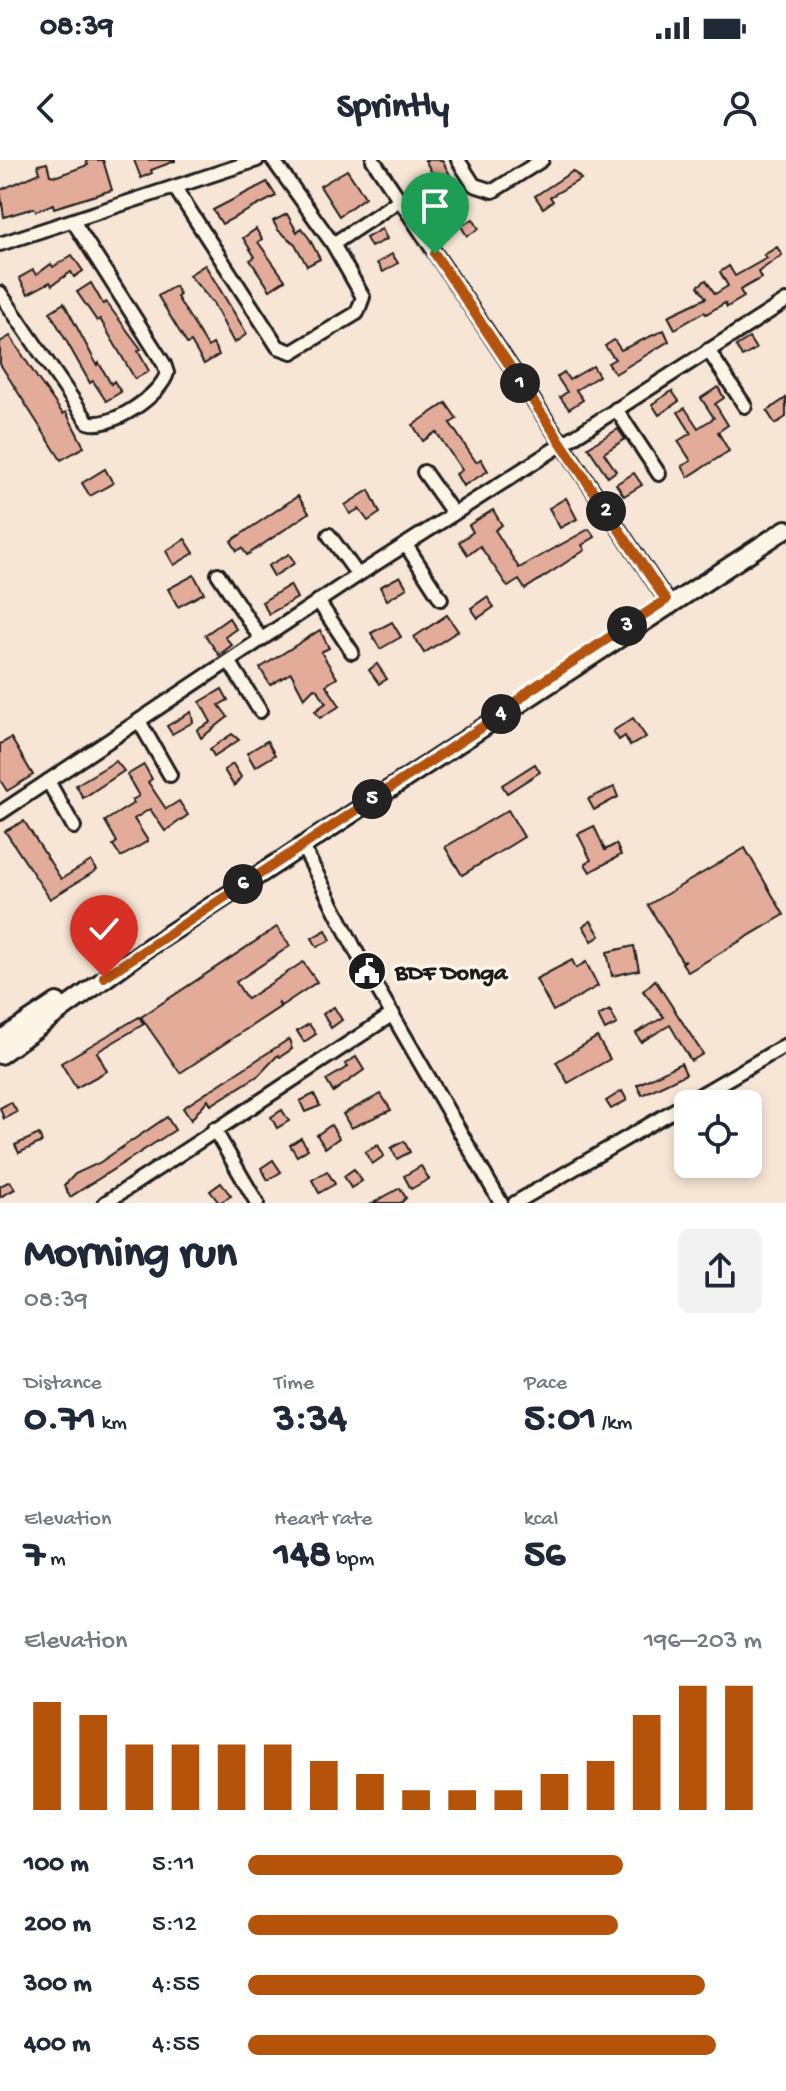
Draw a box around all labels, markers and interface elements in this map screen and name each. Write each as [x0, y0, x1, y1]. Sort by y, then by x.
text: 08:39 [40, 11, 114, 46]
icon: back [24, 86, 68, 130]
icon: person [718, 86, 762, 130]
text: Sprintly [337, 87, 449, 130]
pin [401, 172, 469, 254]
icon: arrive [413, 184, 457, 228]
pin: 1 [500, 363, 540, 403]
text: 1 [516, 370, 524, 396]
pin: 2 [586, 491, 626, 531]
text: 2 [601, 498, 611, 524]
pin: 3 [607, 606, 647, 646]
text: 3 [621, 613, 633, 639]
pin: 4 [481, 694, 521, 734]
text: 4 [496, 701, 506, 727]
pin: 5 [352, 779, 392, 819]
text: 5 [366, 786, 378, 812]
pin: 6 [223, 864, 263, 904]
text: 6 [237, 871, 249, 897]
pin [70, 895, 138, 977]
icon: check [82, 907, 126, 951]
public building icon: BDF Donga [346, 950, 388, 992]
place label: BDF Donga [394, 960, 509, 989]
map controls [674, 1090, 762, 1178]
button: locate [674, 1090, 762, 1178]
button: share [678, 1229, 762, 1313]
text: Morning run [24, 1230, 237, 1282]
text: 08:39 [24, 1286, 88, 1317]
text: Distance [24, 1371, 102, 1397]
text: Time [274, 1371, 314, 1397]
text: Pace [524, 1371, 567, 1397]
text: 0.71 [24, 1397, 96, 1444]
text: 3:34 [274, 1397, 347, 1444]
text: 5:01 [524, 1397, 596, 1444]
text: km [96, 1411, 127, 1437]
text: /km [596, 1411, 632, 1437]
text: Elevation [24, 1507, 111, 1533]
text: Heart rate [274, 1507, 372, 1533]
text: kcal [524, 1507, 558, 1533]
text: 7 [24, 1533, 45, 1580]
text: 148 [274, 1533, 331, 1580]
text: 56 [524, 1533, 565, 1580]
text: m [45, 1547, 66, 1573]
text: bpm [331, 1547, 374, 1573]
text: Elevation [24, 1627, 127, 1658]
text: 196–203 m [644, 1627, 762, 1658]
text: 100 m [24, 1850, 89, 1881]
text: 5:11 [152, 1850, 195, 1881]
text: 200 m [24, 1910, 91, 1941]
text: 5:12 [152, 1910, 197, 1941]
text: 300 m [24, 1970, 92, 2001]
text: 4:55 [152, 1970, 200, 2001]
text: 400 m [24, 2030, 90, 2061]
text: 4:55 [152, 2030, 200, 2061]

